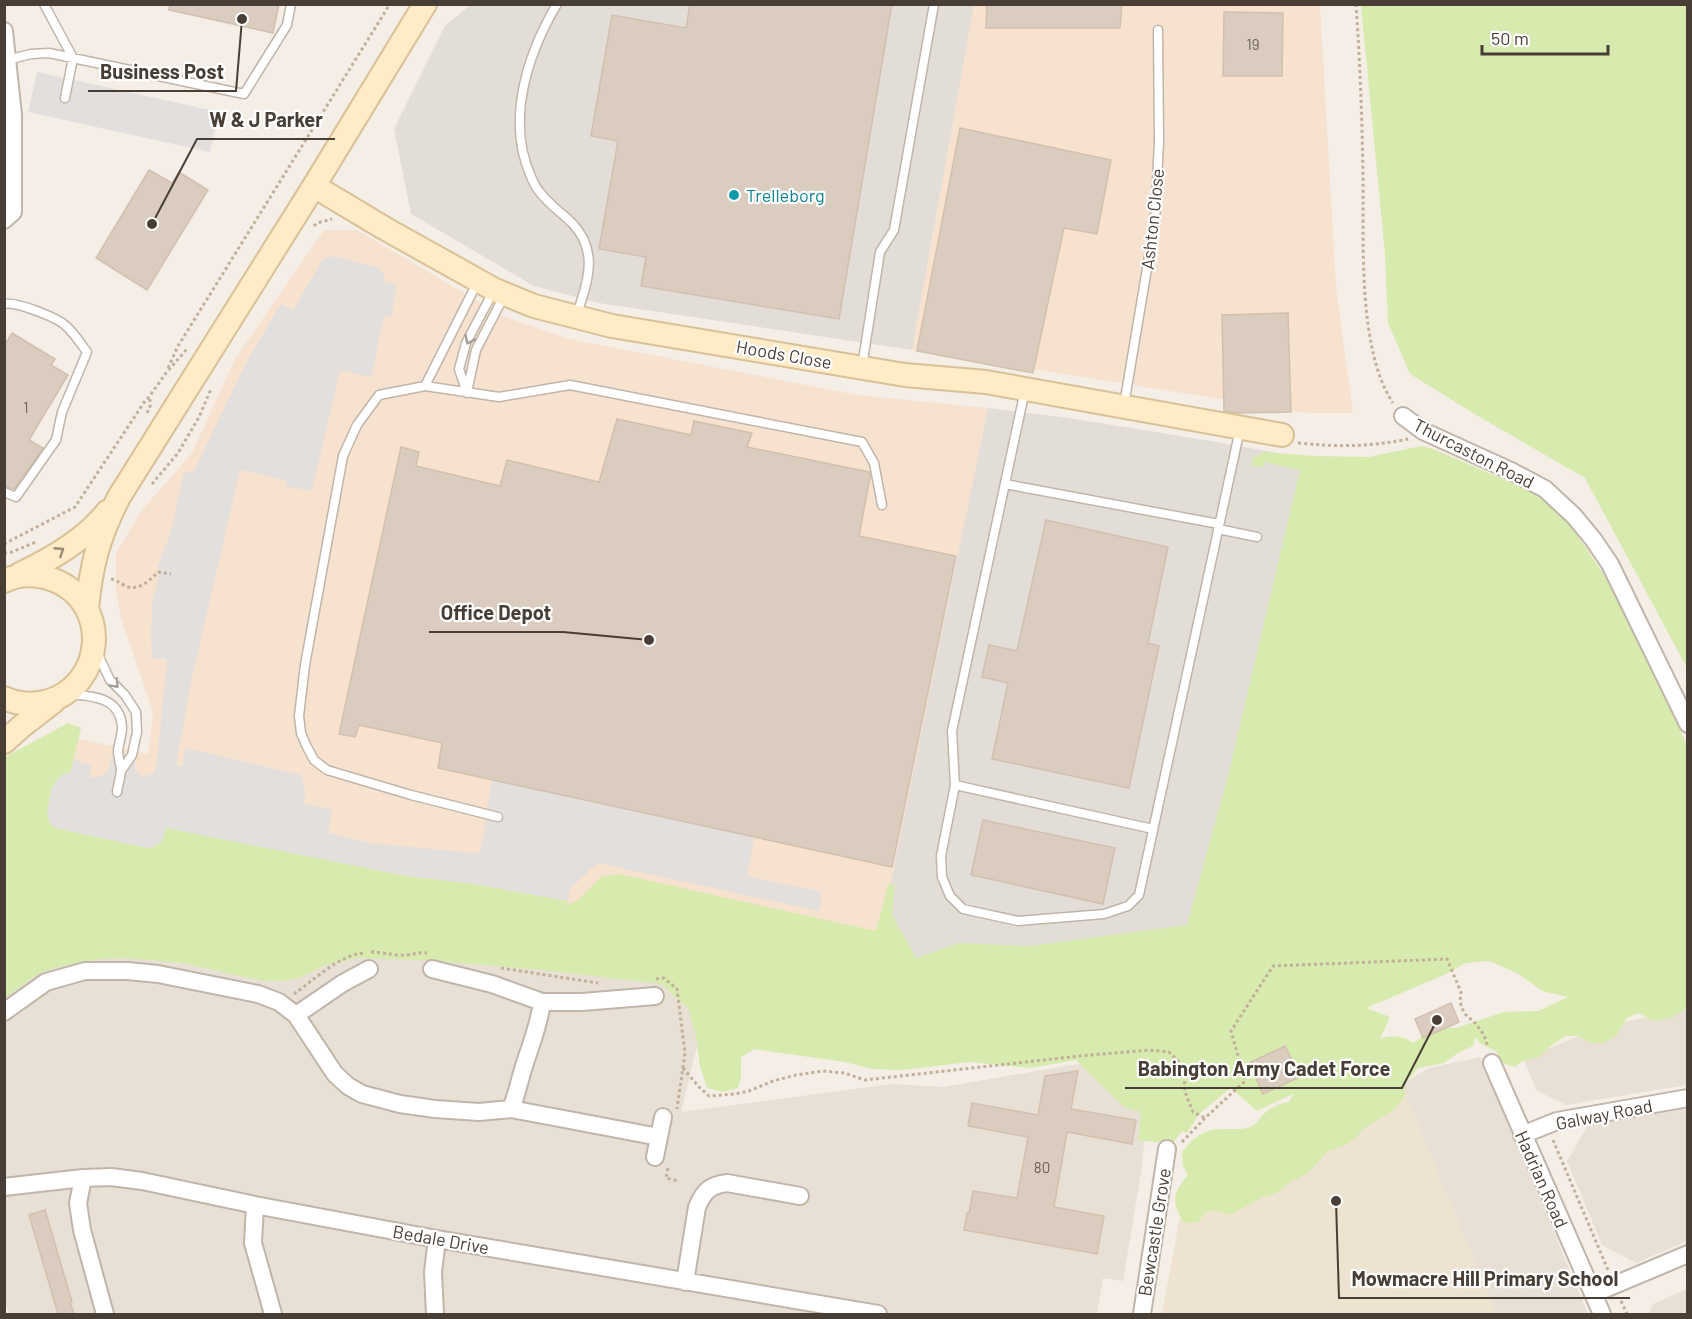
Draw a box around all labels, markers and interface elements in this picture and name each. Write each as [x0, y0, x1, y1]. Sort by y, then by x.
scale bar [1482, 18, 1608, 56]
text: 50 m [1491, 27, 1529, 49]
house number: 19 [1246, 35, 1260, 53]
callout: Business Post [88, 53, 236, 91]
text: Business Post [100, 59, 224, 83]
callout: W & J Parker [197, 101, 335, 139]
text: W & J Parker [209, 107, 323, 131]
street label: Ashton Close [1136, 167, 1168, 271]
place label: Trelleborg [746, 184, 825, 206]
marker: Trelleborg [727, 188, 741, 202]
one-way arrow [464, 333, 476, 344]
street label: Hoods Close [735, 335, 833, 373]
house number: 1 [23, 398, 29, 416]
street label: Thurcaston Road [1410, 413, 1538, 493]
one-way arrow [54, 547, 64, 559]
callout: Office Depot [429, 594, 563, 632]
text: Office Depot [441, 600, 551, 624]
one-way arrow [108, 678, 119, 688]
callout: Babington Army Cadet Force [1125, 1050, 1402, 1088]
text: Babington Army Cadet Force [1138, 1056, 1390, 1080]
street label: Galway Road [1554, 1094, 1654, 1134]
street label: Hadrian Road [1511, 1127, 1573, 1231]
house number: 80 [1034, 1158, 1050, 1176]
street label: Bewcastle Grove [1133, 1166, 1175, 1298]
street label: Bedale Drive [391, 1220, 491, 1258]
callout: Mowmacre Hill Primary School [1339, 1260, 1630, 1298]
text: Mowmacre Hill Primary School [1352, 1266, 1618, 1290]

